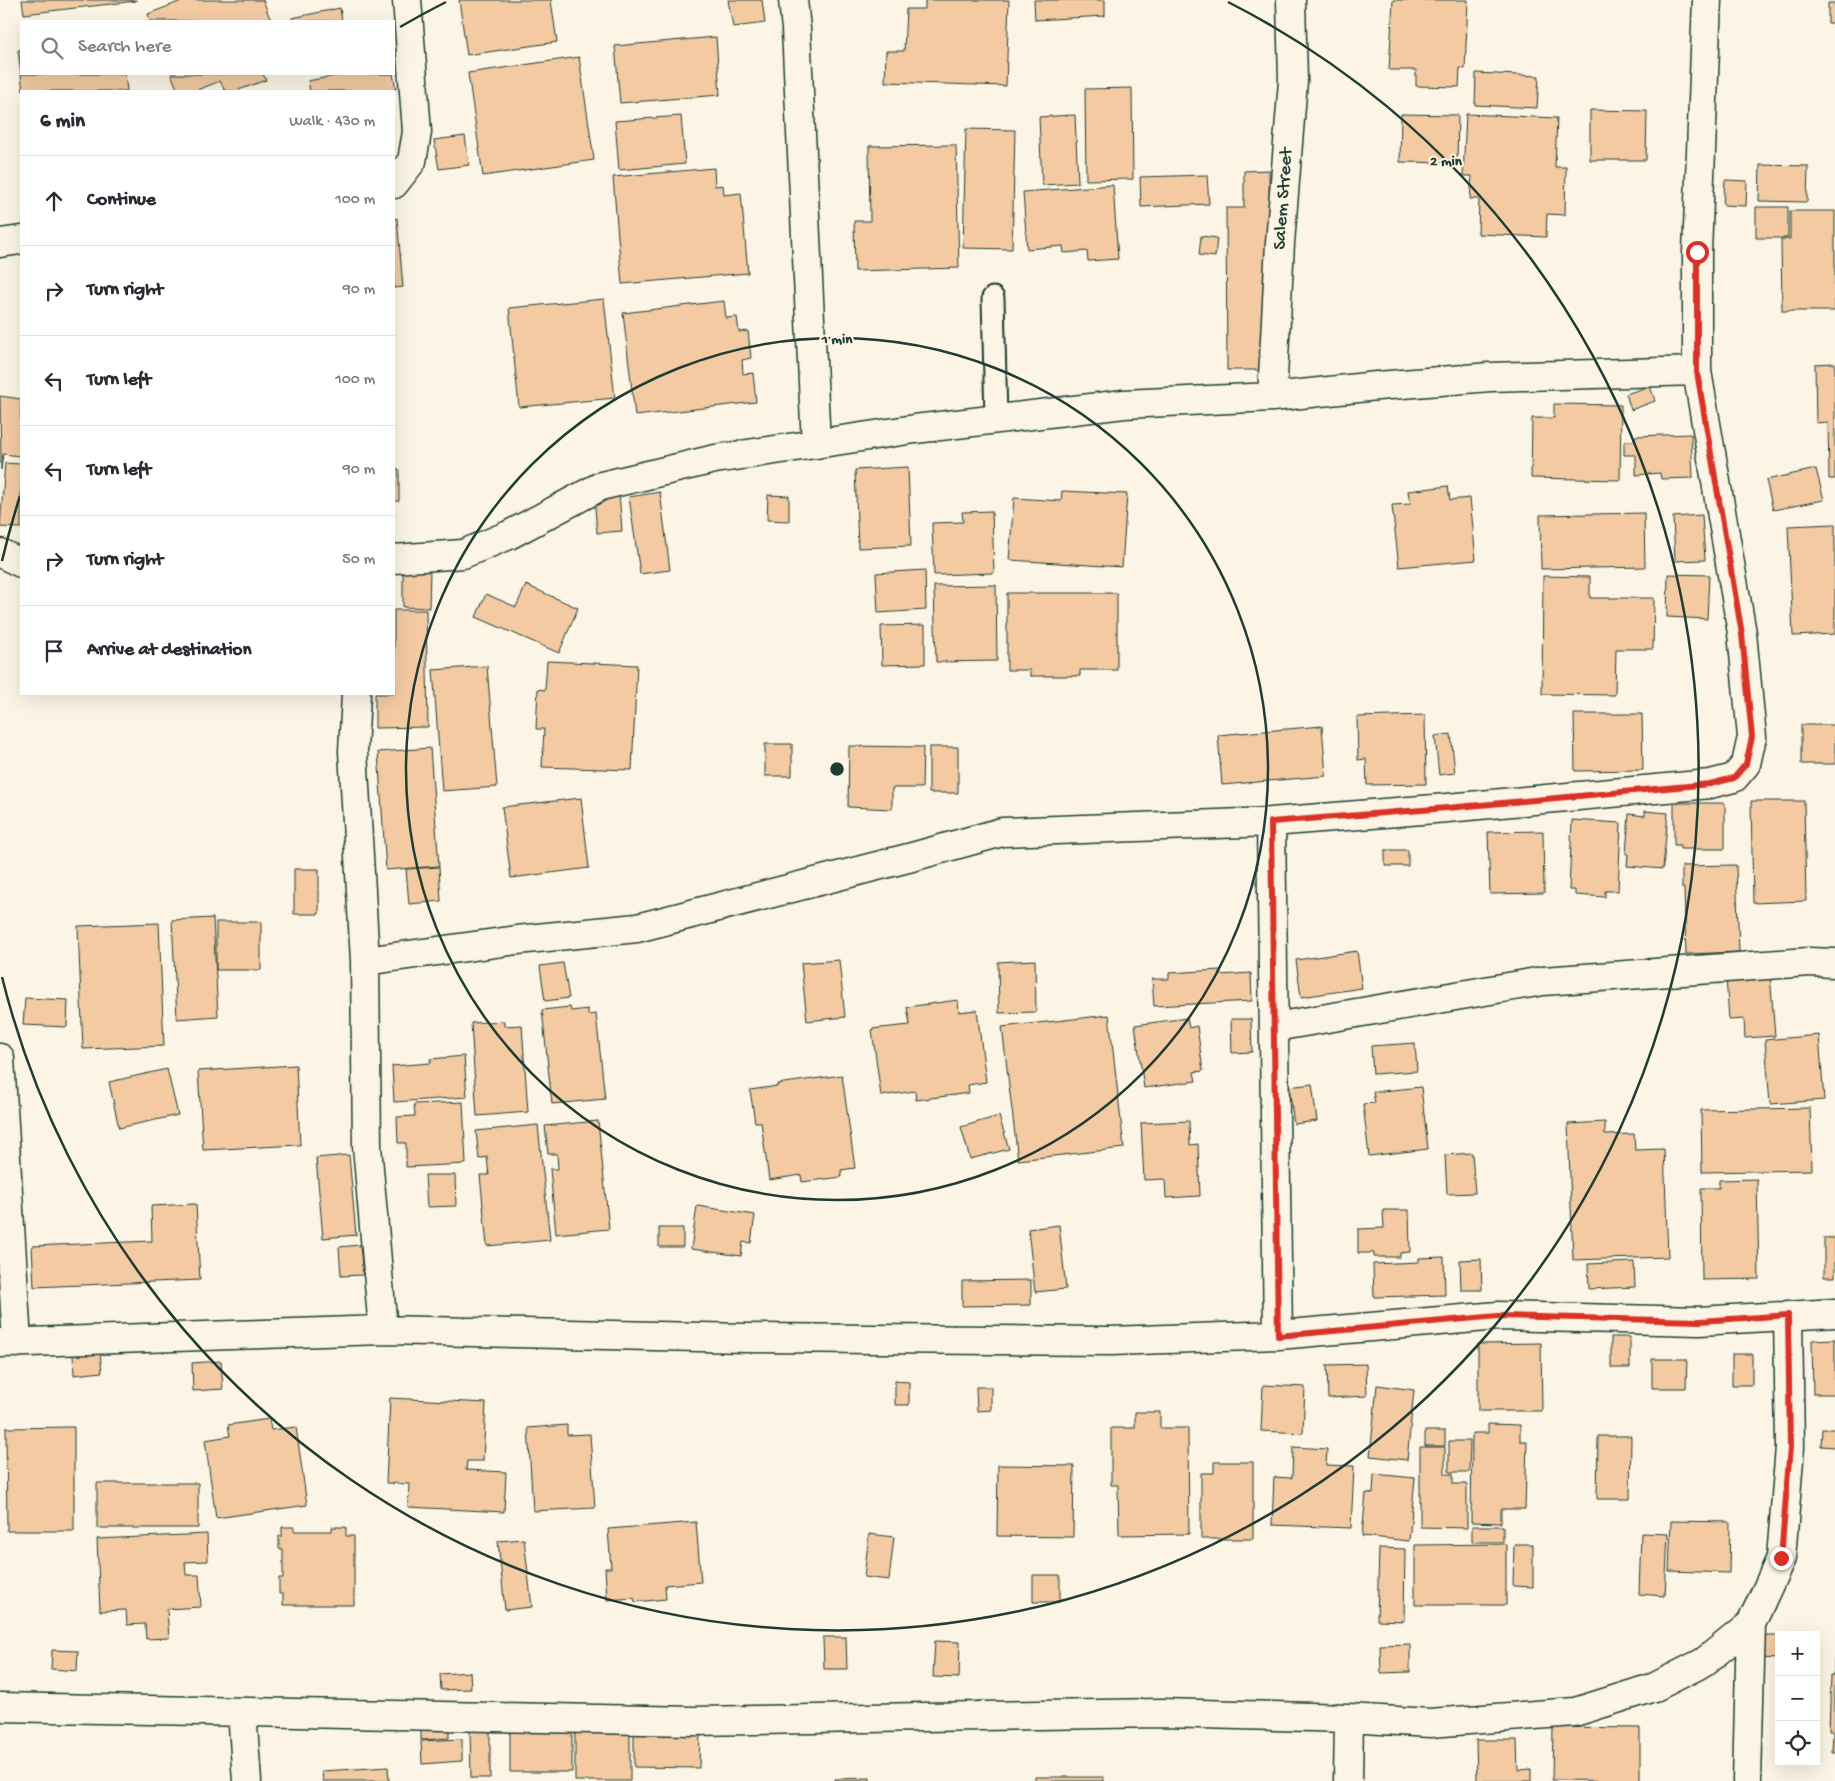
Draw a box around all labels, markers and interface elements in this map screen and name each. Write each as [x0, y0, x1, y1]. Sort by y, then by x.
search box [20, 20, 395, 75]
icon: search [38, 34, 66, 62]
text: Search here [78, 36, 172, 59]
text: 6 min [40, 110, 85, 135]
text: Walk · 430 m [289, 113, 375, 132]
street label: Salem Street [1269, 145, 1299, 251]
text: 2 min [1430, 153, 1463, 171]
icon: ahead [40, 187, 68, 215]
text: Continue [87, 189, 156, 212]
text: 100 m [335, 191, 375, 210]
route start [1686, 241, 1709, 264]
icon: right [40, 277, 68, 305]
text: Turn right [87, 279, 163, 302]
text: 90 m [343, 281, 375, 300]
text: 1 min [821, 331, 853, 349]
icon: left [40, 367, 68, 395]
text: Turn left [87, 369, 151, 392]
text: 100 m [335, 371, 375, 390]
icon: left [40, 457, 68, 485]
text: Turn left [87, 459, 151, 482]
text: 90 m [343, 461, 375, 480]
icon: right [40, 547, 68, 575]
text: Turn right [87, 549, 163, 572]
text: 50 m [342, 551, 375, 570]
icon: arrive [40, 637, 68, 665]
text: Arrive at destination [87, 639, 251, 662]
centre of rings [828, 760, 846, 778]
route end [1770, 1547, 1793, 1570]
map controls [1775, 1631, 1820, 1766]
button: + [1775, 1631, 1820, 1676]
button: − [1775, 1676, 1820, 1721]
button: locate [1775, 1721, 1820, 1766]

